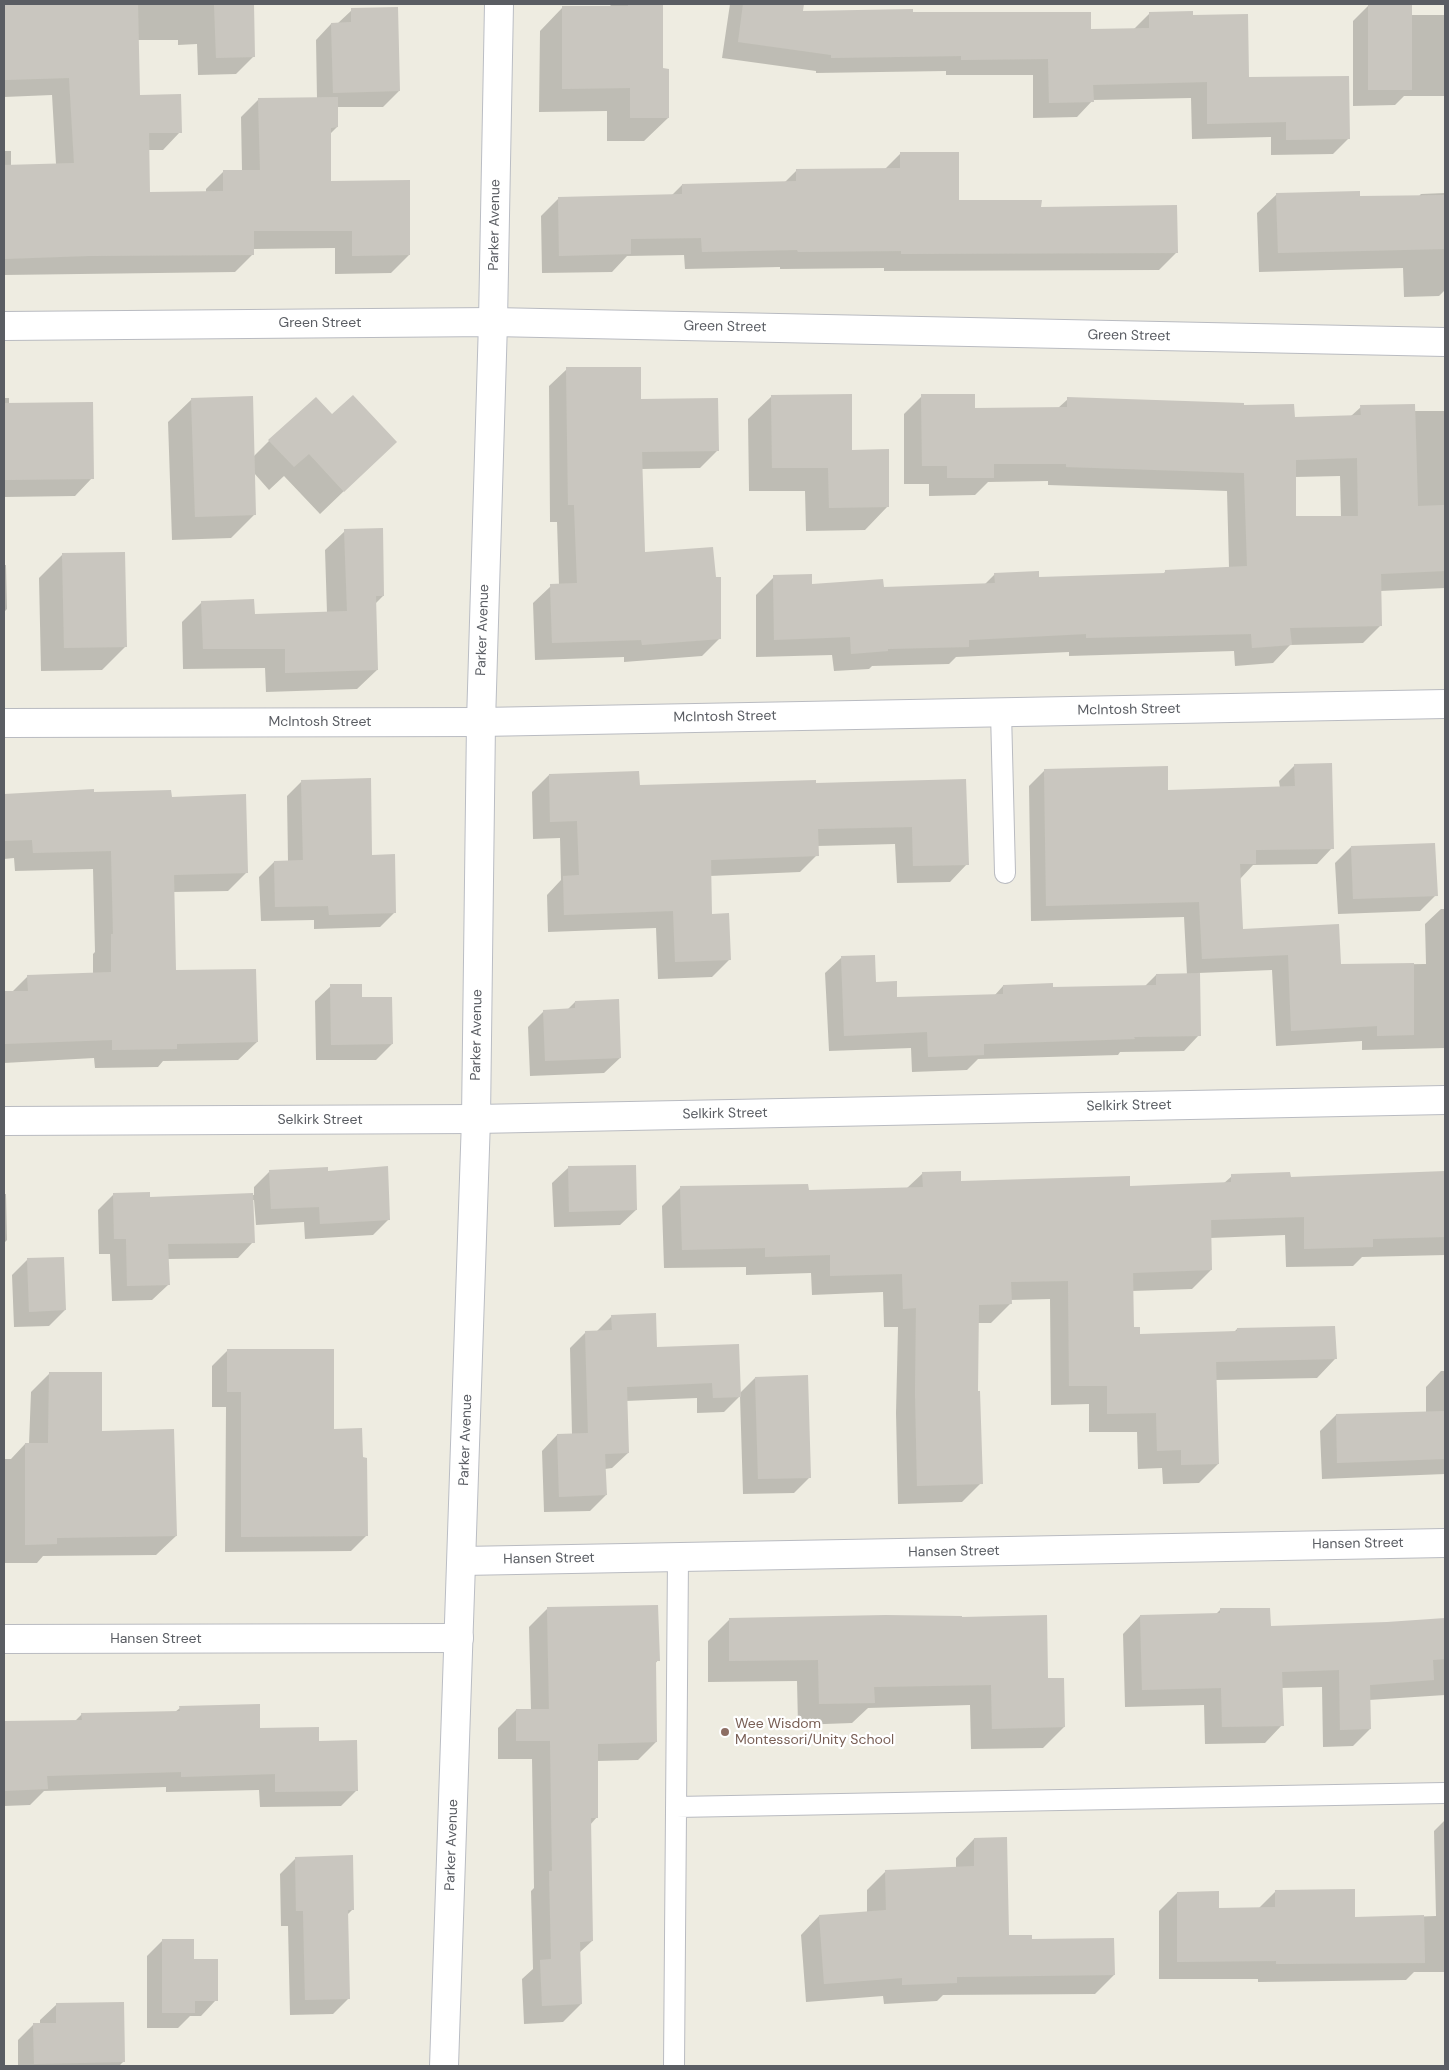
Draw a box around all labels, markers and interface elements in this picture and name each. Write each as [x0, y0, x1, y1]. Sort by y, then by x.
street label: Parker Avenue [486, 179, 504, 271]
street label: Green Street [279, 315, 361, 331]
street label: Green Street [683, 318, 767, 336]
street label: Green Street [1087, 327, 1171, 345]
street label: Parker Avenue [473, 584, 493, 676]
street label: McIntosh Street [1077, 701, 1181, 719]
street label: McIntosh Street [673, 708, 777, 726]
street label: McIntosh Street [268, 714, 372, 730]
street label: Parker Avenue [468, 989, 486, 1081]
street label: Selkirk Street [1086, 1097, 1172, 1115]
street label: Selkirk Street [682, 1105, 768, 1123]
street label: Selkirk Street [277, 1112, 363, 1128]
street label: Parker Avenue [456, 1394, 476, 1486]
street label: Hansen Street [1312, 1535, 1404, 1553]
street label: Hansen Street [908, 1543, 1000, 1561]
street label: Hansen Street [503, 1550, 595, 1568]
street label: Hansen Street [110, 1631, 202, 1647]
place label: Wee Wisdom Montessori/Unity School [735, 1716, 894, 1748]
marker: Wee Wisdom Montessori/Unity School [719, 1726, 731, 1738]
street label: Parker Avenue [442, 1799, 462, 1891]

